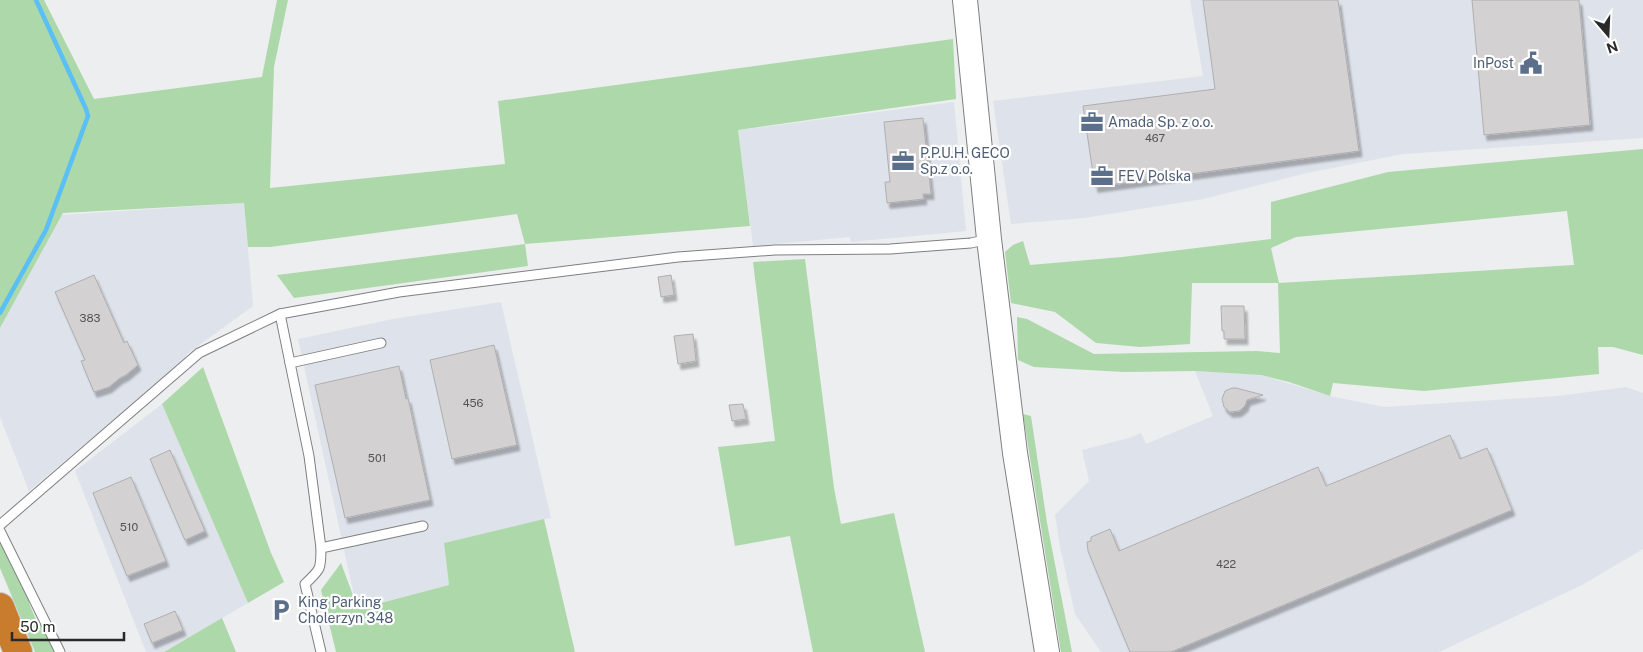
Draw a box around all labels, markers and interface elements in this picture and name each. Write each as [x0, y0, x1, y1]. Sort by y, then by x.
north arrow [1583, 10, 1633, 60]
text: N [1604, 38, 1620, 57]
public building icon: InPost [1518, 50, 1544, 76]
place label: InPost [1473, 55, 1514, 71]
office icon: Amada Sp. z o.o. [1079, 109, 1105, 135]
place label: Amada Sp. z o.o. [1108, 114, 1214, 130]
house number: 467 [1145, 132, 1165, 144]
place label: P.P.U.H. GECO Sp.z o.o. [920, 145, 1010, 177]
office icon: P.P.U.H. GECO Sp.z o.o. [890, 148, 916, 174]
office icon: FEV Polska [1089, 163, 1115, 189]
place label: FEV Polska [1118, 168, 1191, 184]
house number: 383 [80, 312, 100, 324]
house number: 456 [463, 397, 484, 409]
house number: 501 [368, 452, 386, 464]
house number: 510 [120, 521, 138, 533]
house number: 422 [1216, 558, 1236, 570]
place label: King Parking Cholerzyn 348 [298, 594, 393, 626]
parking icon: King Parking Cholerzyn 348 [268, 597, 294, 623]
scale bar [12, 610, 125, 642]
text: 50 m [20, 618, 55, 635]

